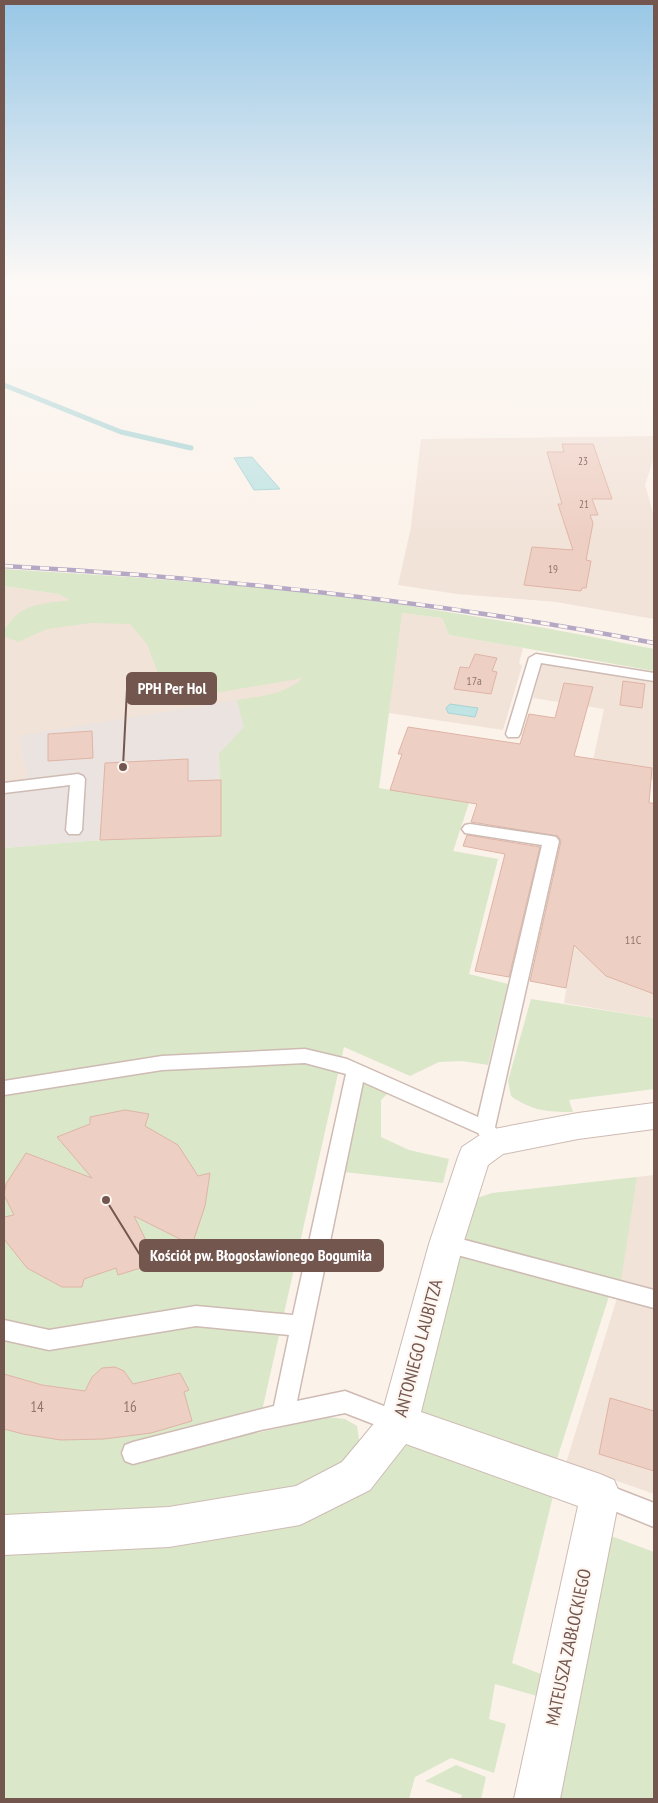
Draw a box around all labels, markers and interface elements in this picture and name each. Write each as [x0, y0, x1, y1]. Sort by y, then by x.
house number: 23 [578, 454, 588, 468]
house number: 21 [579, 497, 589, 511]
house number: 19 [548, 562, 558, 576]
callout: PPH Per Hol [127, 673, 216, 704]
house number: 17a [466, 673, 482, 688]
text: PPH Per Hol [138, 678, 206, 698]
house number: 11C [625, 932, 642, 947]
callout: Kościół pw. Błogosławionego Bogumiła [140, 1240, 383, 1271]
text: Kościół pw. Błogosławionego Bogumiła [150, 1245, 372, 1265]
street label: ANTONIEGO LAUBITZA [389, 1276, 448, 1419]
house number: 14 [30, 1397, 44, 1416]
house number: 16 [123, 1397, 137, 1416]
street label: MATEUSZA ZABŁOCKIEGO [540, 1566, 596, 1727]

